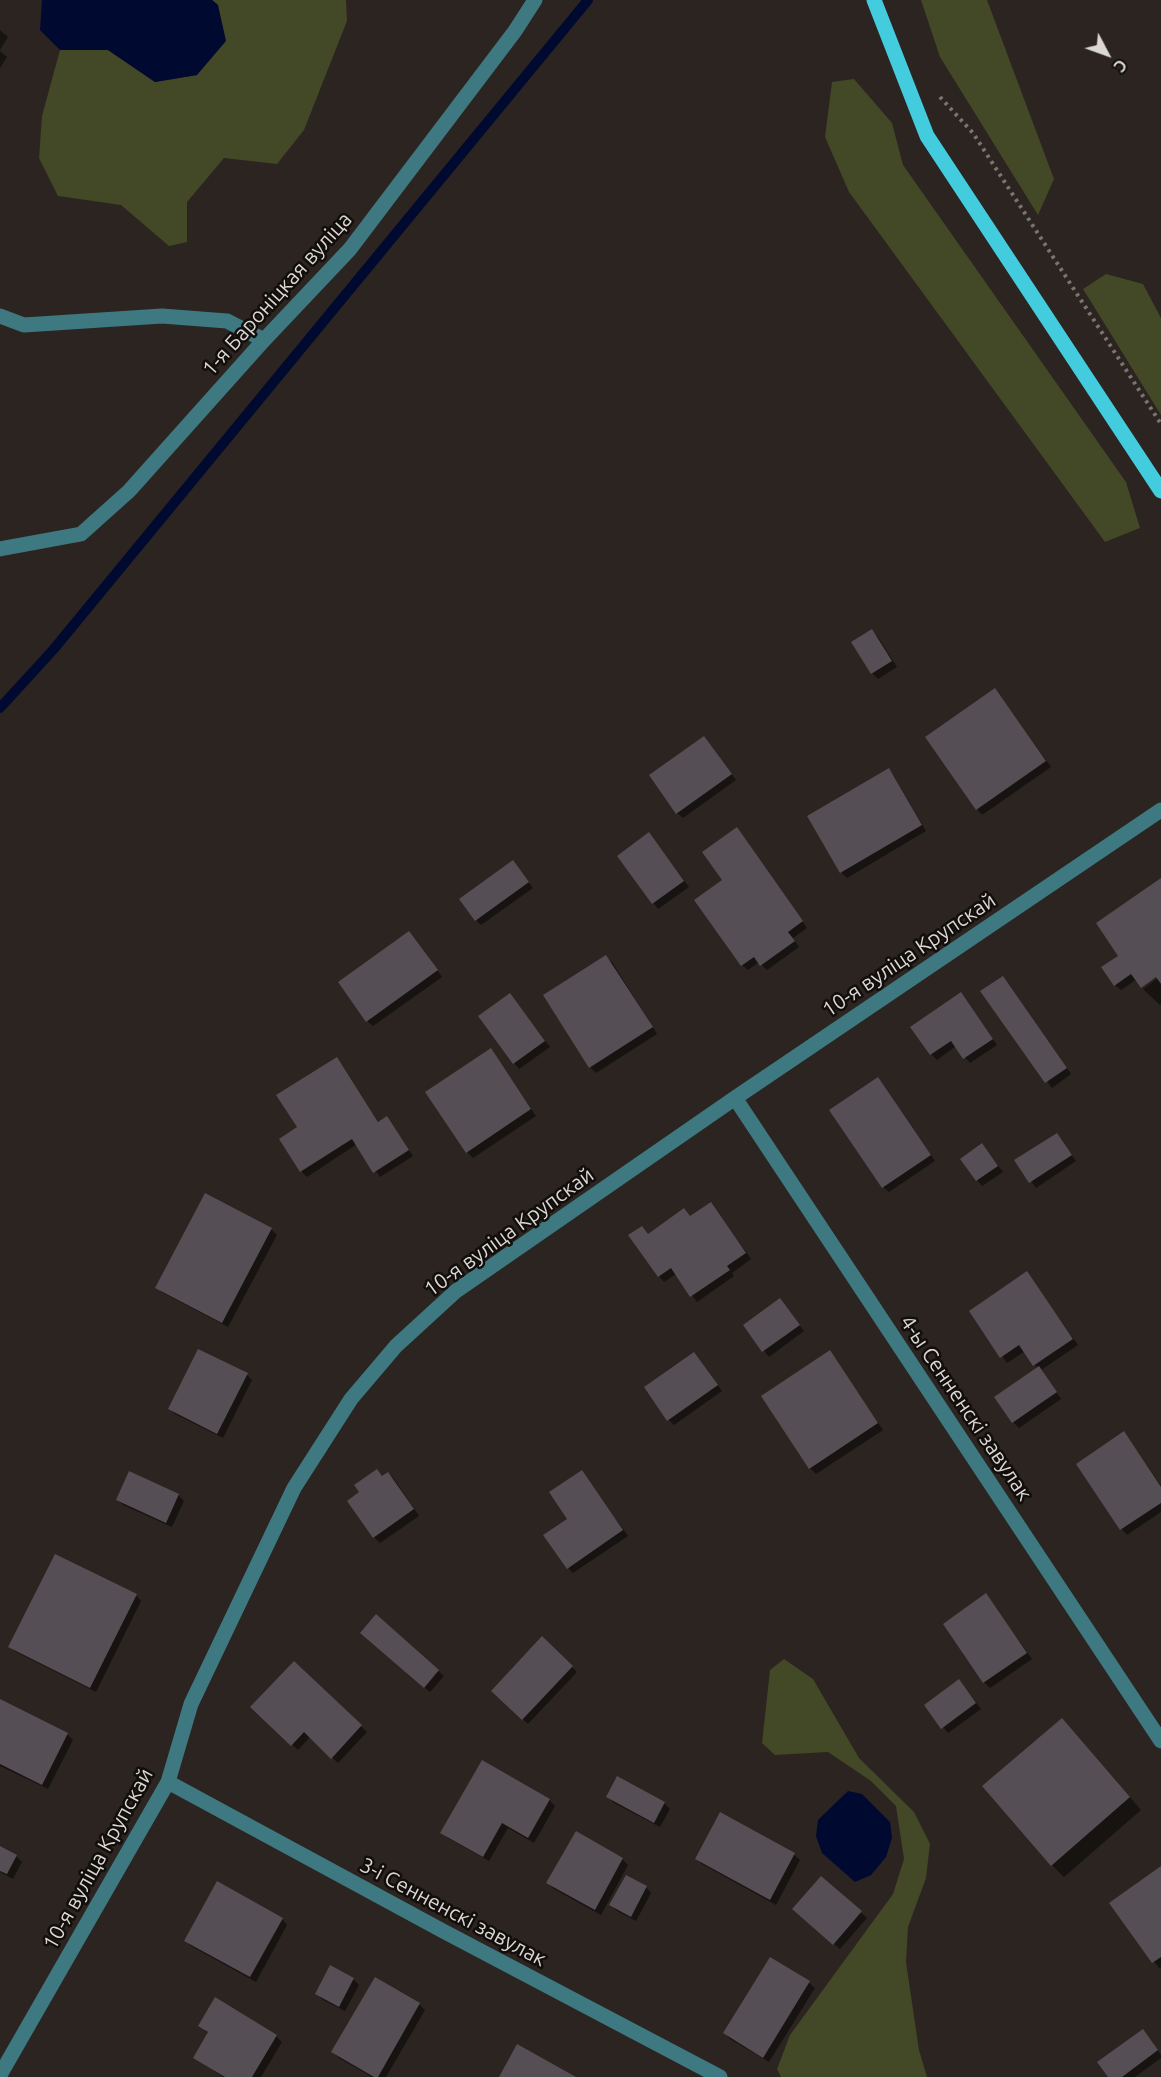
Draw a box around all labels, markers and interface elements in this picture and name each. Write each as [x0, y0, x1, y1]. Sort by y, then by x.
north arrow [1077, 24, 1137, 84]
text: С [1110, 56, 1131, 76]
street label: 1-я Бароніцкая вуліца [197, 207, 357, 381]
street label: 10-я вуліца Крупскай [818, 888, 1000, 1022]
street label: 10-я вуліца Крупскай [419, 1162, 599, 1302]
street label: 4-ы Сенненскі завулак [895, 1311, 1037, 1505]
street label: 10-я вуліца Крупскай [38, 1764, 158, 1954]
street label: 3-і Сенненскі завулак [356, 1852, 550, 1972]

